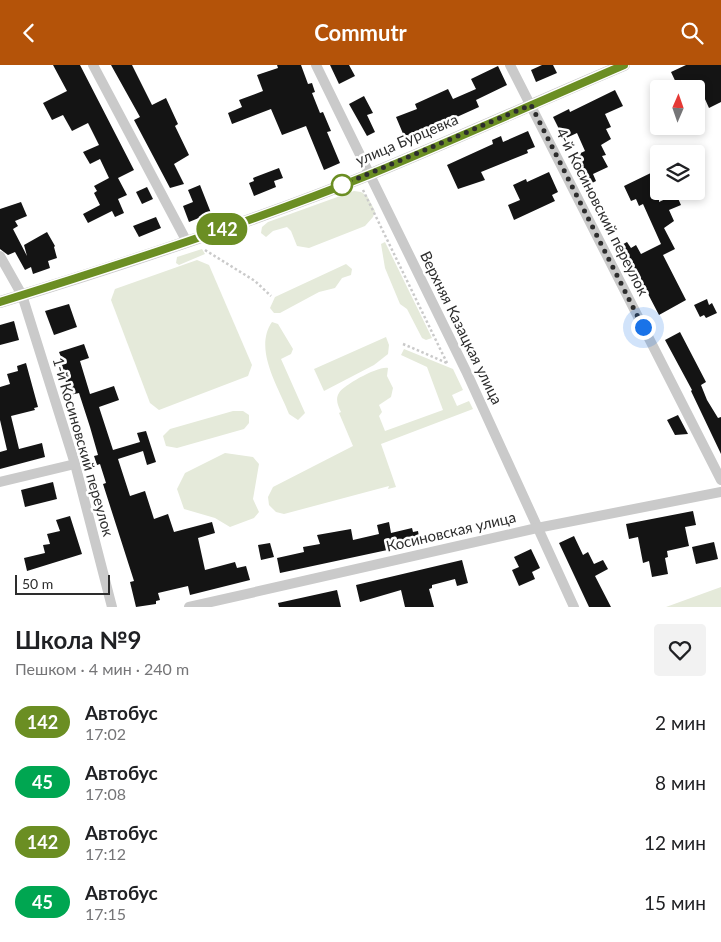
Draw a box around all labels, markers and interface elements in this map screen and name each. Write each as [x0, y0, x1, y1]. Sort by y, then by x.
icon: back [15, 19, 43, 47]
text: Commutr [314, 19, 407, 46]
icon: search [678, 19, 706, 47]
north arrow [650, 80, 705, 135]
map controls [650, 80, 705, 200]
street label: улица Бурцевка [353, 109, 460, 169]
street label: 4-й Косиновский переулок [553, 125, 653, 298]
button: layers [650, 145, 705, 200]
unlabelled marker [331, 174, 353, 196]
line badge: 142 [193, 213, 251, 245]
text: 142 [206, 218, 238, 240]
street label: Верхняя Казацкая улица [417, 248, 507, 407]
your location [631, 315, 656, 340]
street label: 1-й Косиновский переулок [50, 355, 118, 539]
street label: Косиновская улица [384, 507, 517, 555]
scale bar [15, 572, 110, 595]
text: 50 m [22, 575, 53, 592]
button: heart [654, 624, 706, 676]
text: Школа №9 [15, 625, 141, 654]
text: Пешком · 4 мин · 240 m [15, 659, 189, 678]
text: Автобус [85, 701, 158, 724]
text: 142 [27, 711, 58, 733]
text: 2 мин [655, 711, 706, 734]
text: 17:02 [85, 724, 126, 743]
text: Автобус [85, 761, 158, 784]
text: 45 [32, 771, 53, 793]
text: 8 мин [655, 771, 706, 794]
text: 17:08 [85, 784, 126, 803]
text: Автобус [85, 821, 158, 844]
text: 142 [27, 831, 58, 853]
text: 12 мин [644, 831, 706, 854]
text: 17:12 [85, 844, 126, 863]
text: Автобус [85, 881, 158, 904]
text: 45 [32, 891, 53, 913]
text: 15 мин [644, 891, 706, 914]
text: 17:15 [85, 904, 126, 923]

